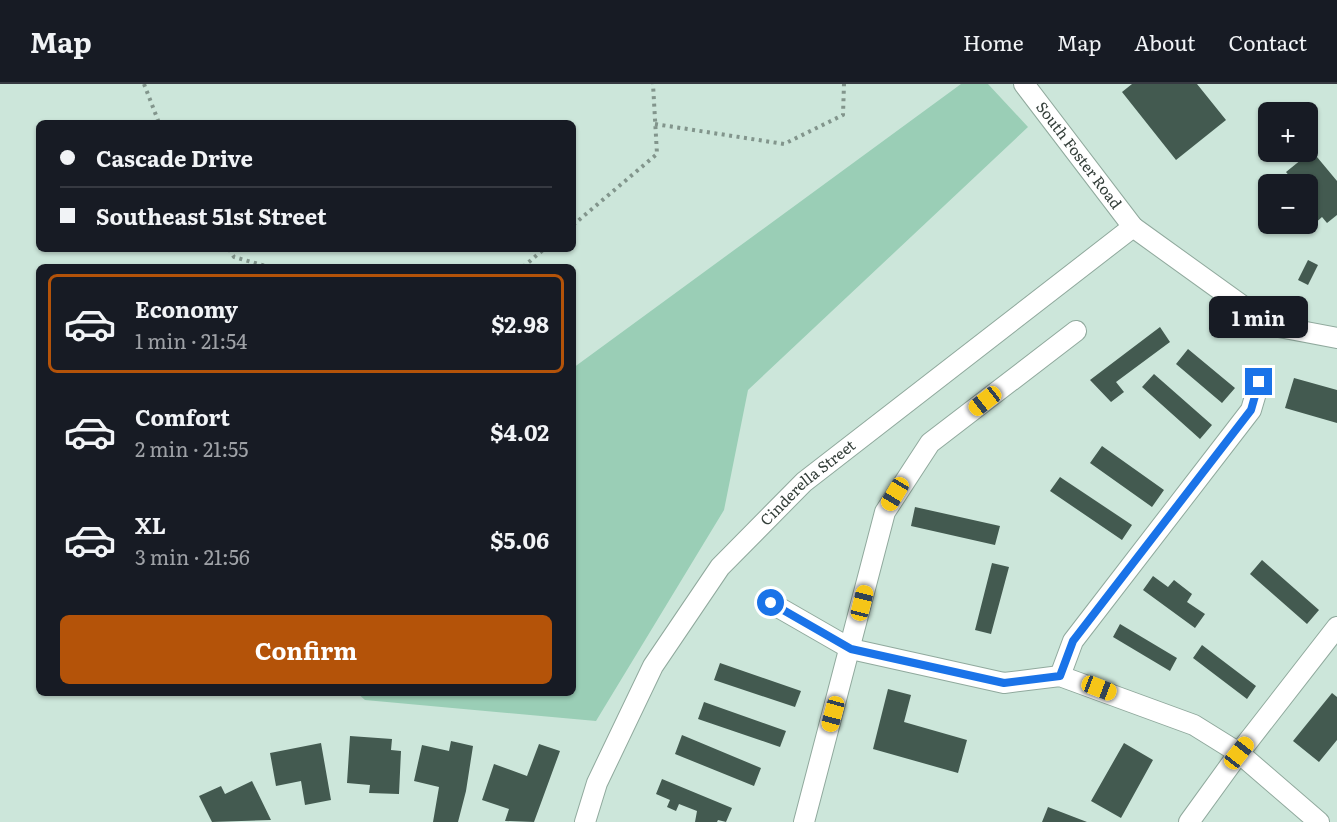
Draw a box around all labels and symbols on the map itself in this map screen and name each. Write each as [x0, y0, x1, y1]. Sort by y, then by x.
street label: South Foster Road [1031, 96, 1128, 213]
callout: 1 min [1210, 295, 1308, 337]
route end [1245, 368, 1272, 395]
car [965, 383, 1005, 419]
street label: Cinderella Street [754, 433, 860, 530]
car [878, 474, 912, 514]
car [849, 583, 875, 623]
route start [757, 589, 784, 616]
car [1079, 673, 1119, 703]
car [820, 694, 846, 734]
car [1221, 733, 1257, 773]

